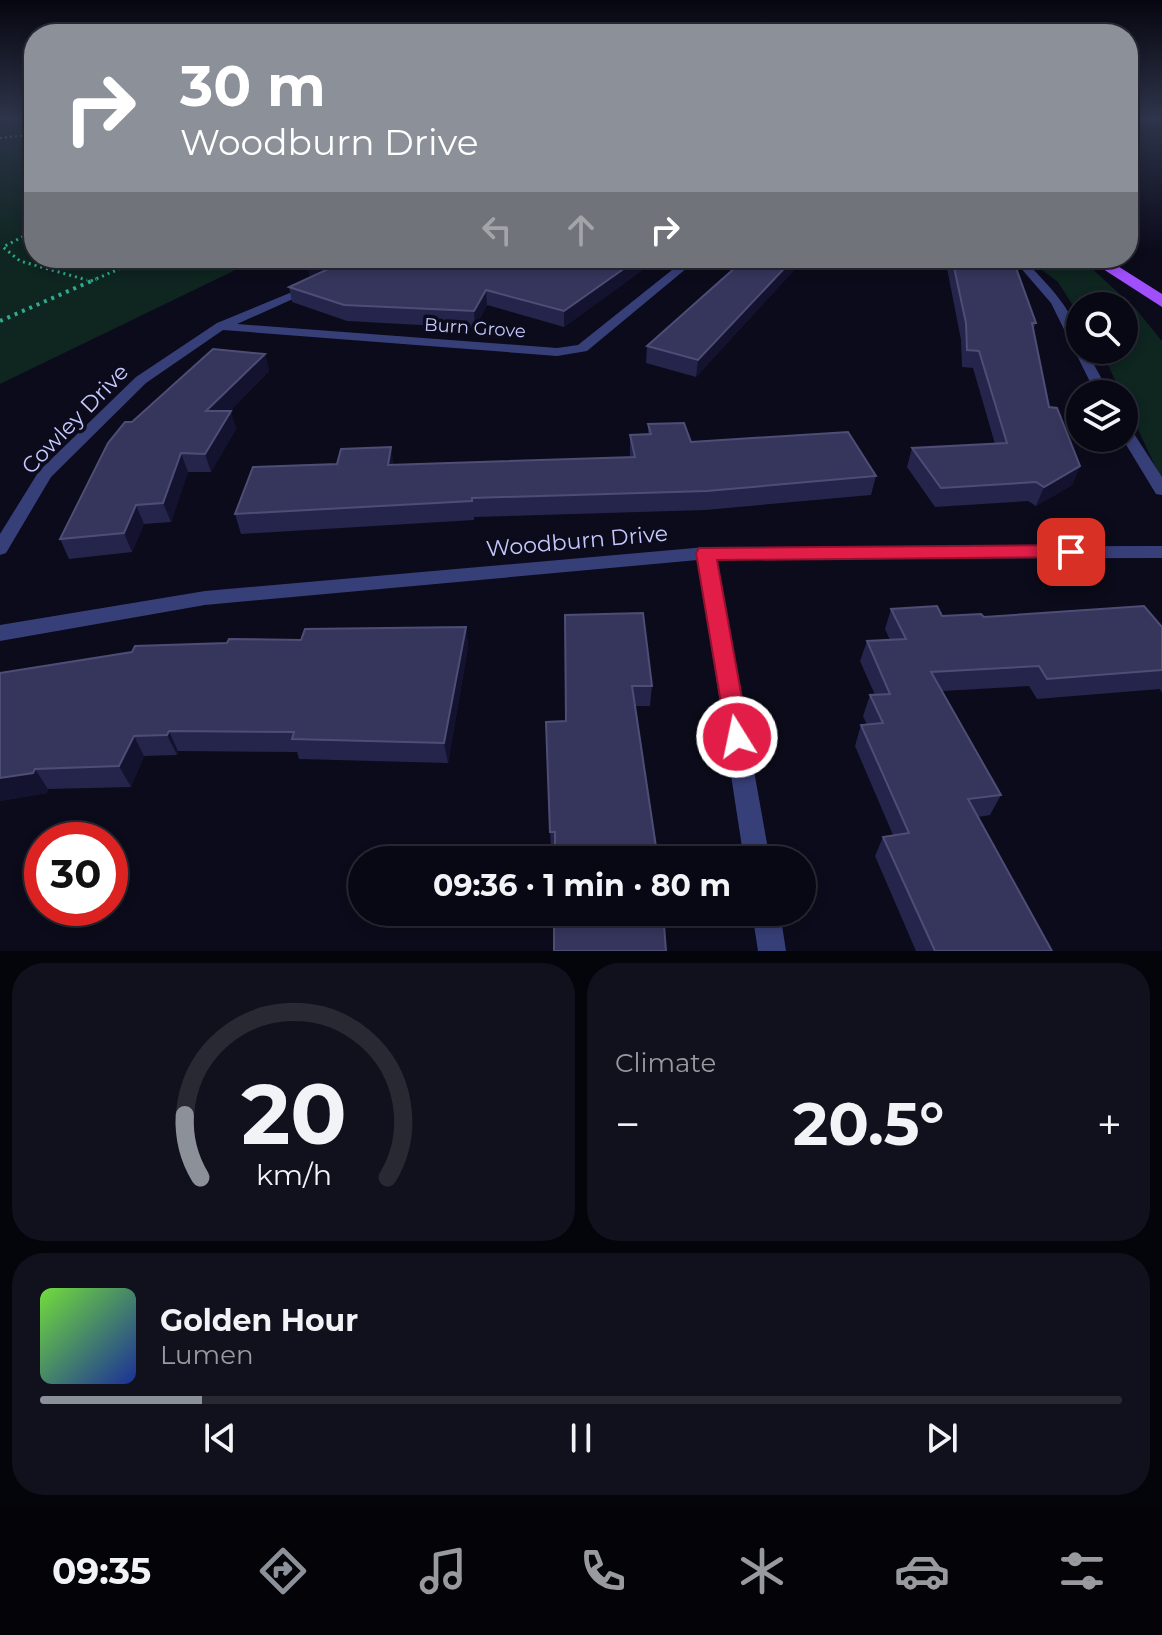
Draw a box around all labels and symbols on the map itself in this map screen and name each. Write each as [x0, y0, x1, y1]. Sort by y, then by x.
street label: Burn Grove [423, 313, 527, 343]
street label: Cowley Drive [16, 358, 134, 480]
pin [1037, 518, 1105, 586]
street label: Woodburn Drive [485, 520, 669, 562]
position arrow [695, 695, 779, 779]
speed limit sign: 30 [24, 822, 128, 926]

